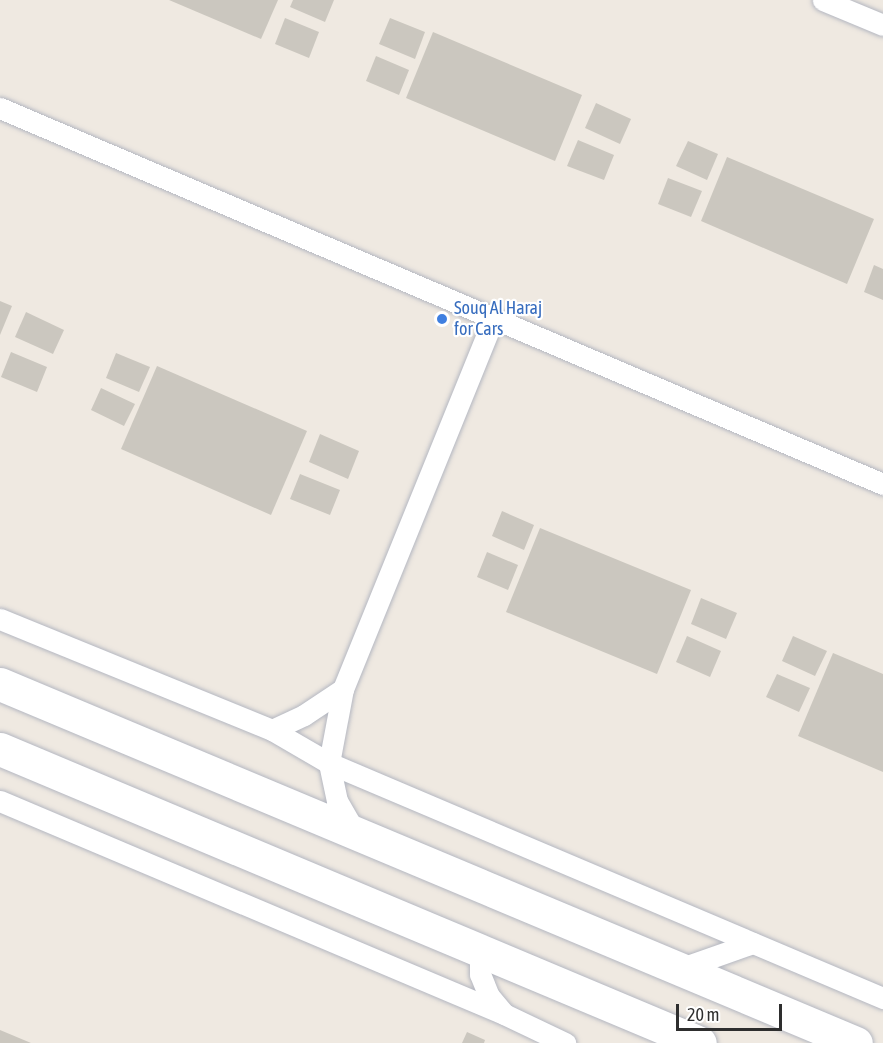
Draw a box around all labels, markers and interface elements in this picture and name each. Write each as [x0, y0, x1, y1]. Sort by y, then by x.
place label: Souq Al Haraj for Cars [454, 298, 542, 340]
marker: Souq Al Haraj for Cars [435, 312, 449, 326]
scale bar [679, 992, 786, 1030]
text: 20 m [687, 1004, 719, 1025]

